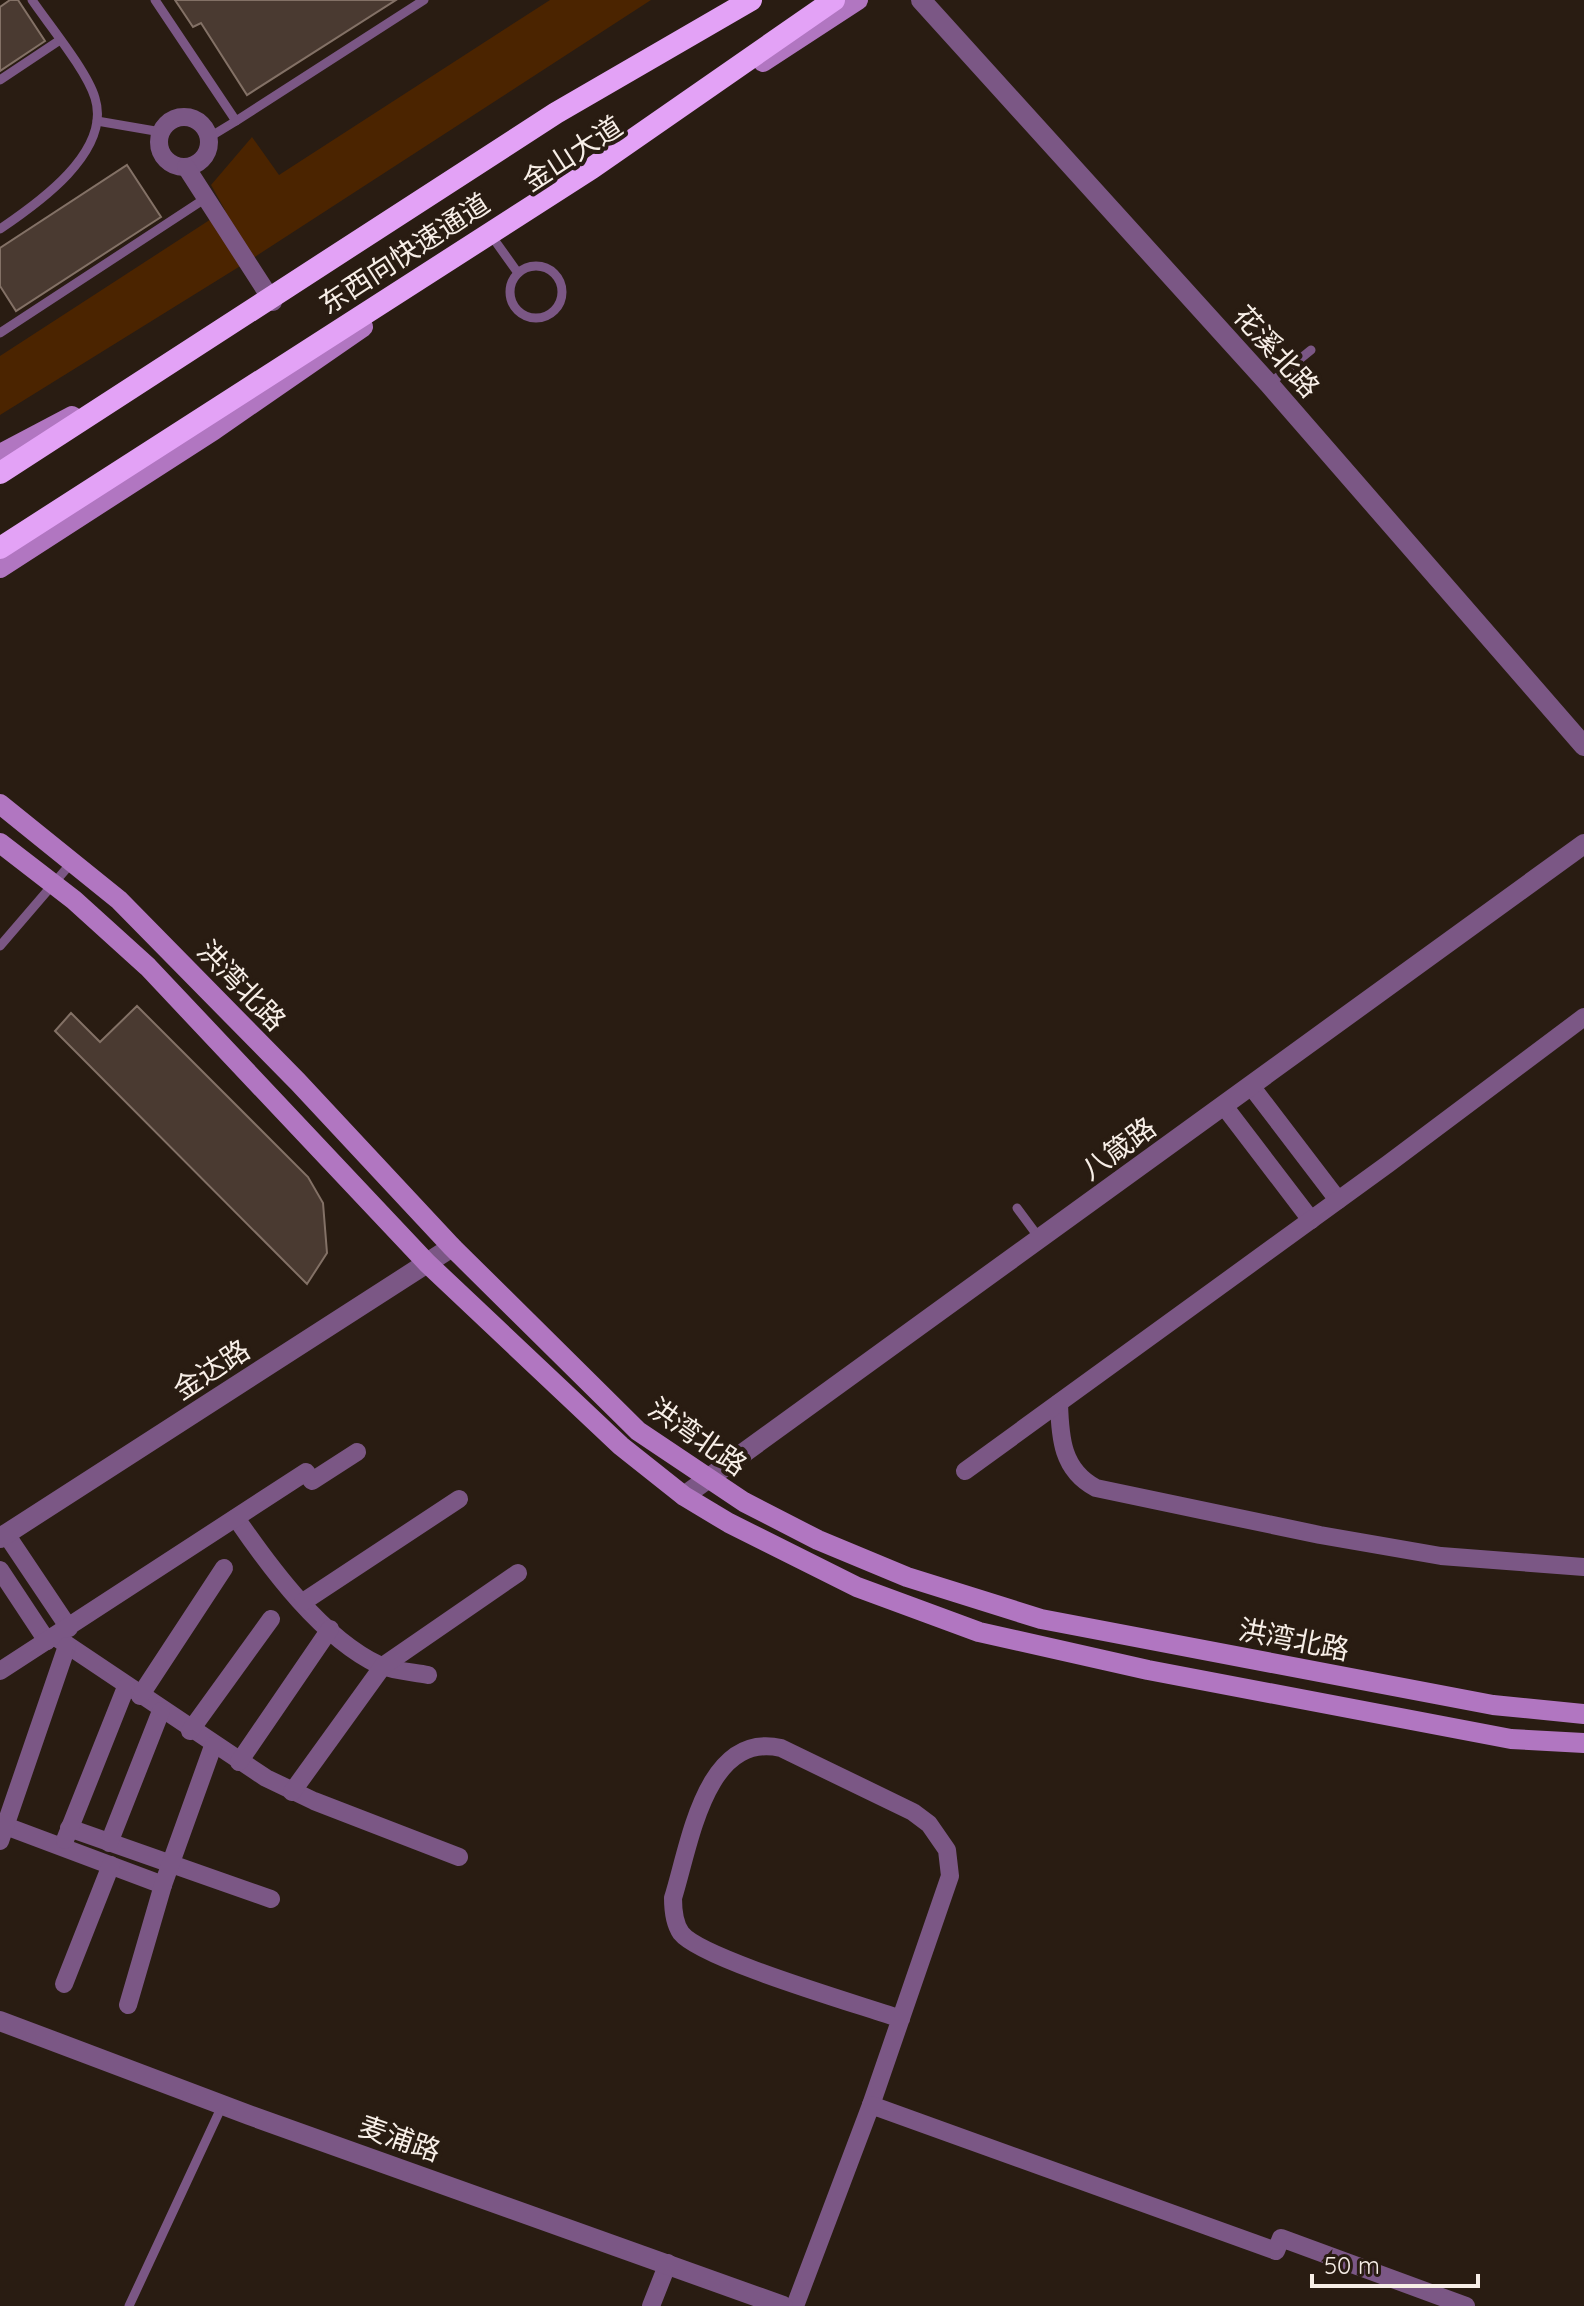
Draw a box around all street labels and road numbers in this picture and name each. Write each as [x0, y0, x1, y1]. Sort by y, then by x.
street label: 金山大道 [515, 108, 629, 198]
street label: 东西向快速通道 [312, 185, 496, 321]
street label: 花溪北路 [1227, 298, 1327, 404]
street label: 洪湾北路 [191, 933, 293, 1037]
street label: 八箴路 [1074, 1109, 1162, 1187]
street label: 金达路 [166, 1331, 256, 1407]
street label: 洪湾北路 [642, 1390, 754, 1482]
street label: 洪湾北路 [1236, 1611, 1352, 1667]
street label: 麦浦路 [355, 2108, 445, 2168]

